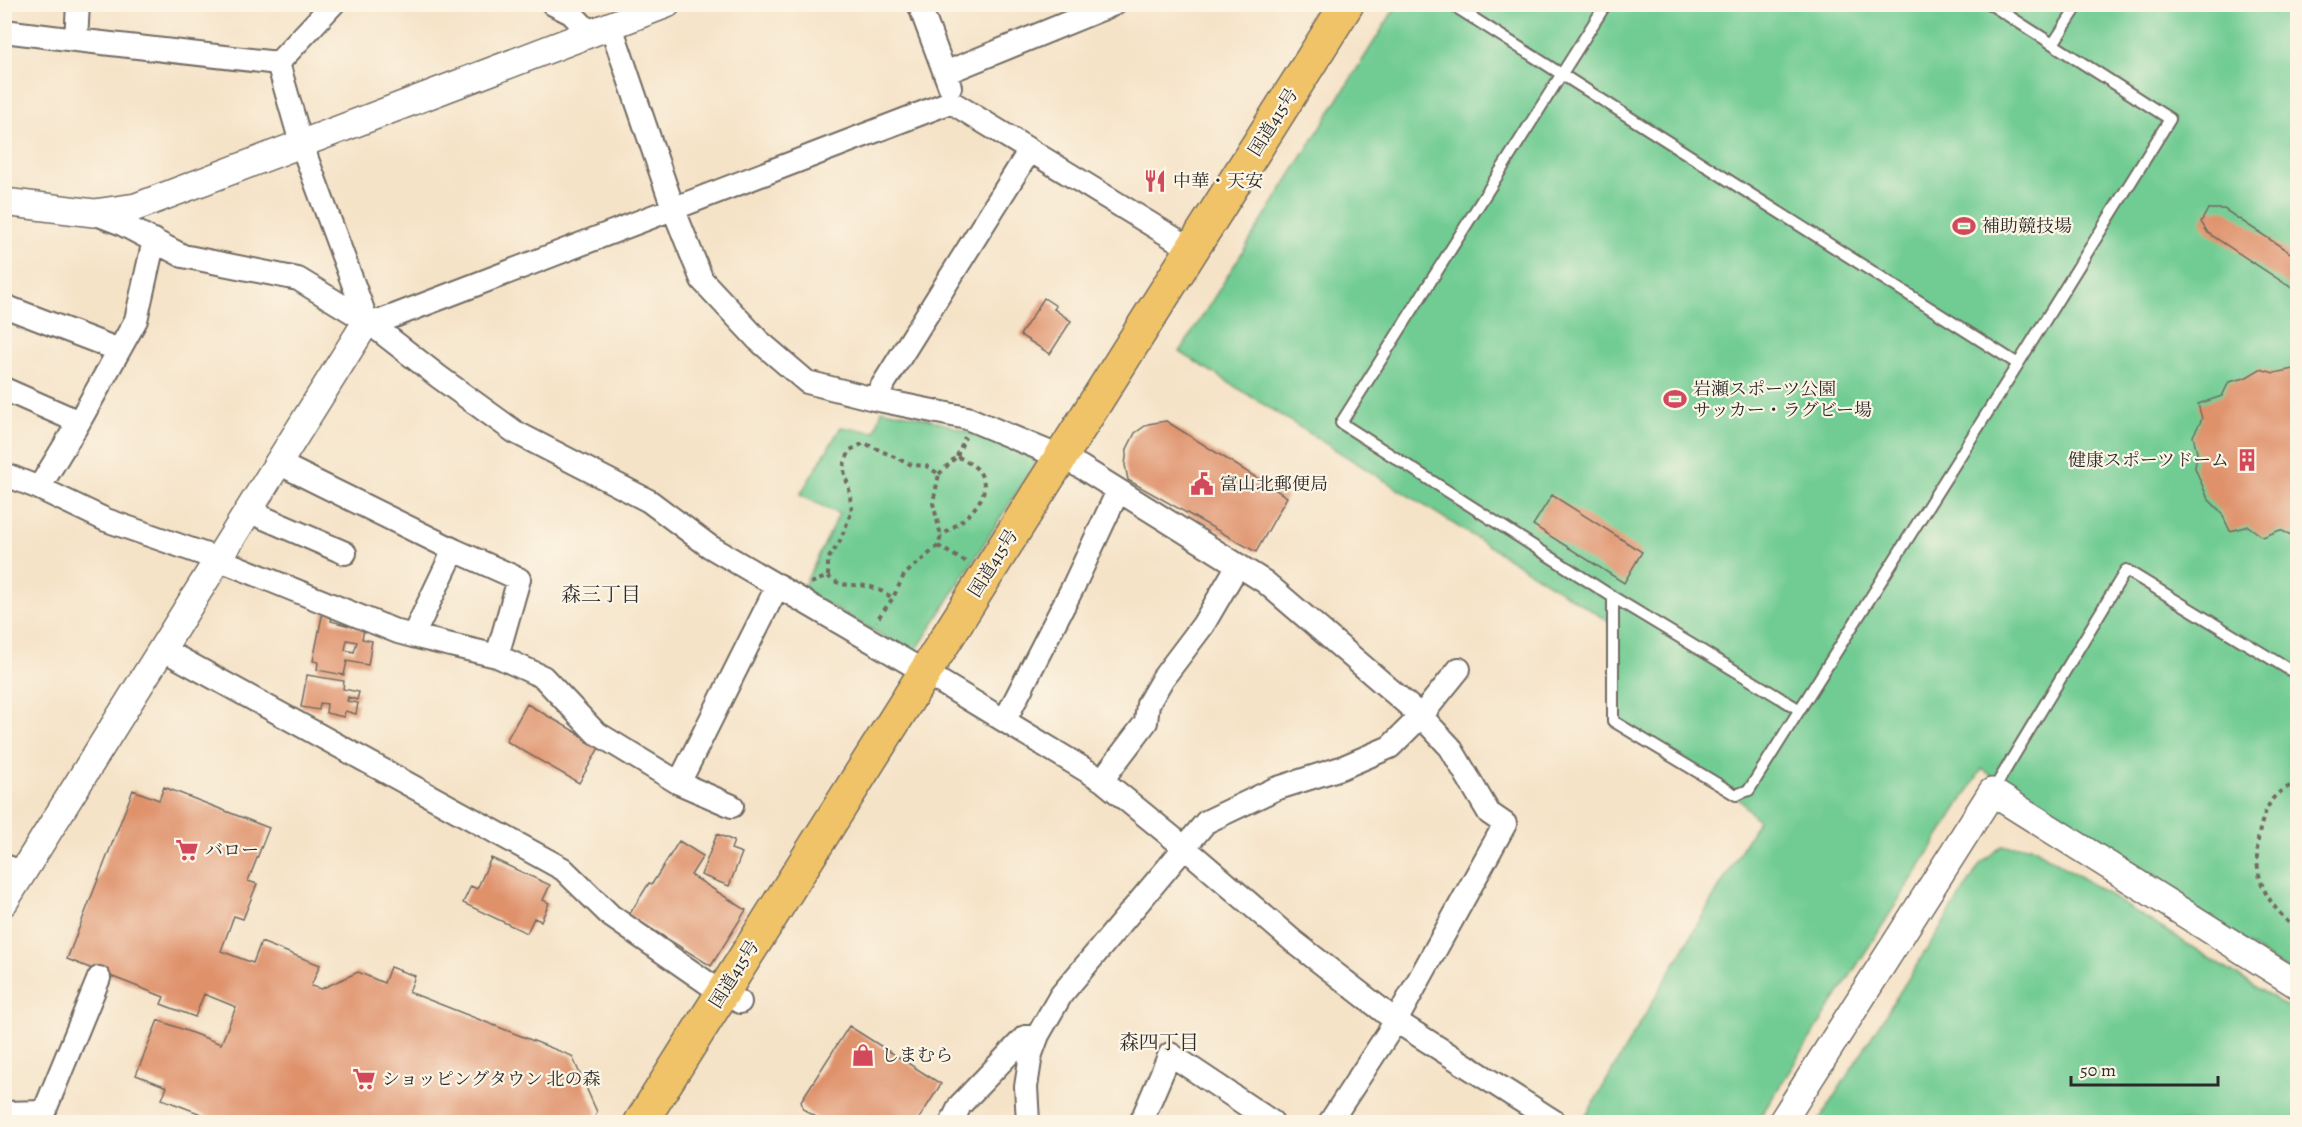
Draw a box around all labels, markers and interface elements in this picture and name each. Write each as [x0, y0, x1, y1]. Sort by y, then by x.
street label: 国道415号 [1243, 83, 1303, 161]
restaurant icon: 中華・天安 [1142, 168, 1168, 194]
place label: 中華・天安 [1173, 169, 1263, 193]
sports icon: 補助競技場 [1951, 213, 1977, 239]
place label: 補助競技場 [1982, 214, 2072, 238]
place label: 岩瀬スポーツ公園 サッカー・ラグビー場 [1693, 377, 1872, 422]
sports icon: 岩瀬スポーツ公園 サッカー・ラグビー場 [1662, 386, 1688, 412]
building icon: 健康スポーツドーム [2234, 447, 2260, 473]
place label: 健康スポーツドーム [2068, 448, 2229, 472]
public building icon: 富山北郵便局 [1189, 471, 1215, 497]
place label: 富山北郵便局 [1220, 472, 1328, 496]
street label: 国道415号 [963, 524, 1023, 602]
district label: 森三丁目 [561, 581, 641, 608]
supermarket icon: バロー [174, 837, 200, 863]
place label: バロー [205, 838, 259, 862]
street label: 国道415号 [704, 935, 764, 1013]
district label: 森四丁目 [1119, 1029, 1199, 1056]
shop icon: しまむら [850, 1042, 876, 1068]
place label: しまむら [881, 1043, 953, 1067]
scale bar [2071, 1049, 2218, 1087]
text: 50 m [2080, 1058, 2116, 1082]
supermarket icon: ショッピングタウン 北の森 [351, 1066, 377, 1092]
place label: ショッピングタウン 北の森 [382, 1067, 600, 1091]

